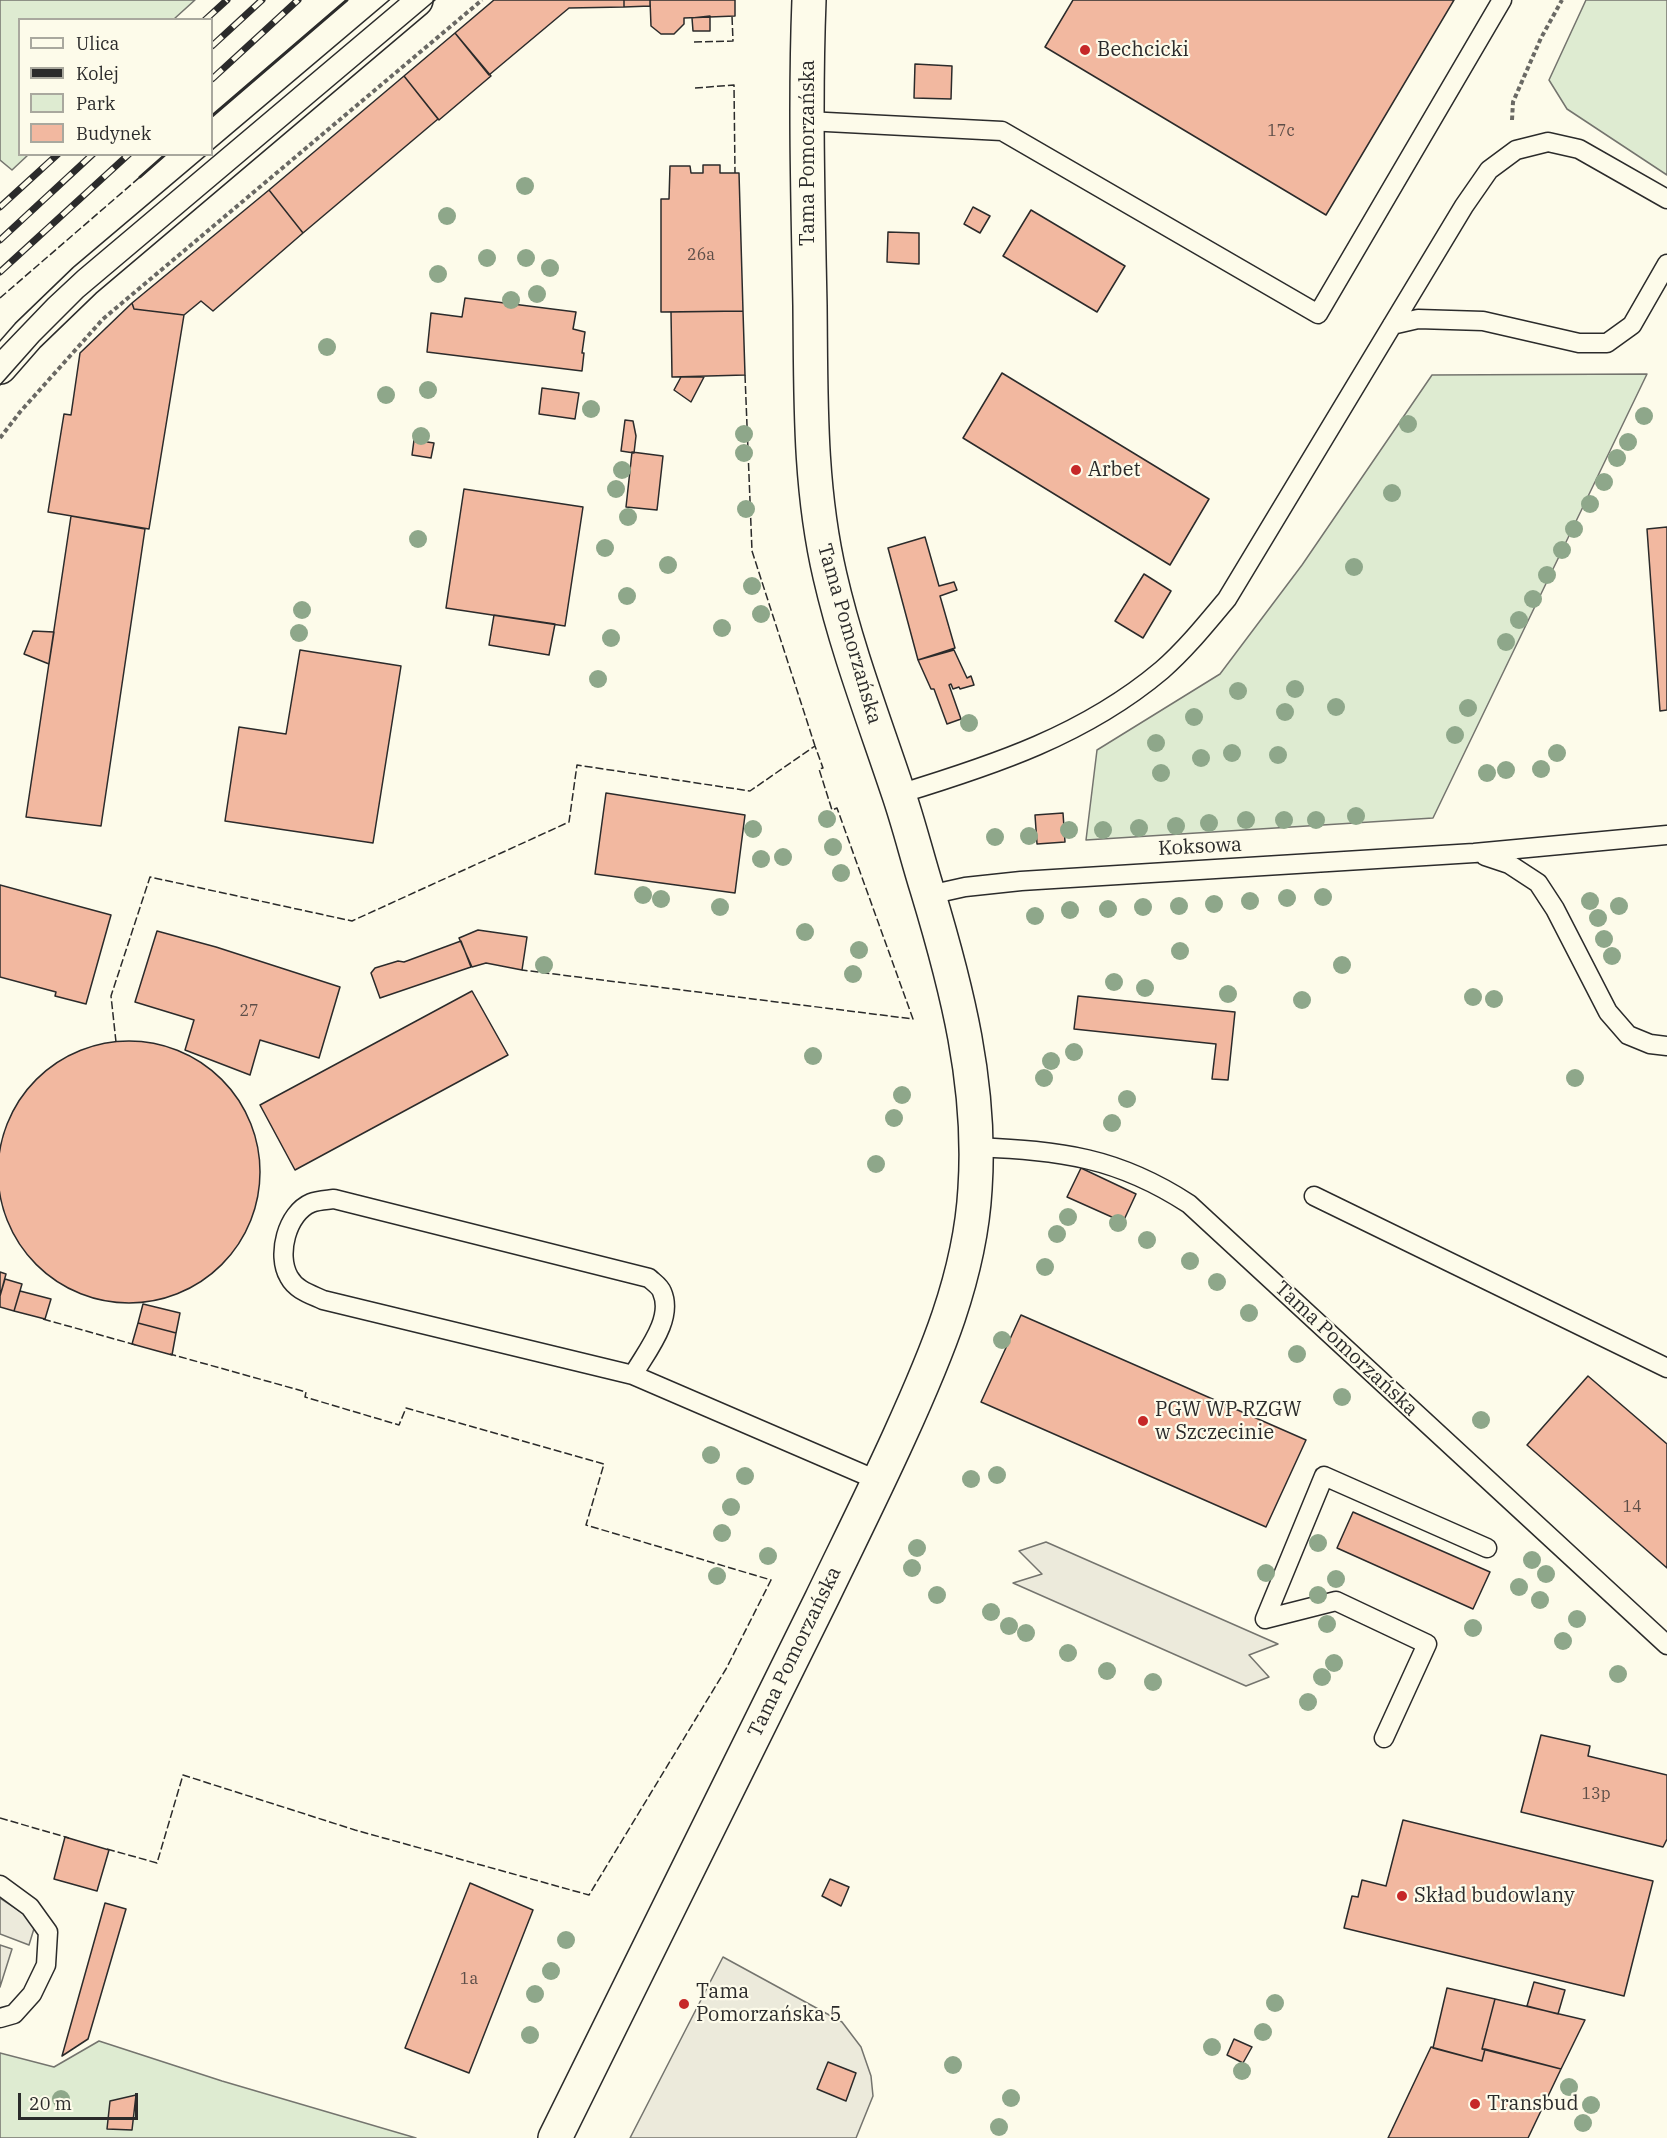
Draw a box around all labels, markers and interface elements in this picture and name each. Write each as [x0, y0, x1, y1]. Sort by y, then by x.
legend [18, 18, 213, 156]
text: Ulica [76, 32, 119, 55]
place label: Bechcicki [1097, 38, 1189, 62]
marker: Bechcicki [1078, 43, 1092, 57]
street label: Tama Pomorzańska [796, 60, 820, 246]
text: Kolej [76, 62, 119, 85]
text: Park [76, 92, 115, 115]
house number: 17c [1267, 121, 1295, 141]
text: Budynek [76, 122, 151, 145]
house number: 26a [687, 245, 715, 265]
place label: Arbet [1088, 458, 1141, 482]
marker: Arbet [1069, 463, 1083, 477]
street label: Tama Pomorzańska [812, 541, 886, 727]
street label: Koksowa [1158, 833, 1242, 861]
house number: 27 [239, 1001, 259, 1021]
street label: Tama Pomorzańska [1270, 1277, 1422, 1421]
place label: PGW WP RZGW w Szczecinie [1155, 1398, 1302, 1445]
marker: PGW WP RZGW w Szczecinie [1136, 1414, 1150, 1428]
house number: 14 [1622, 1497, 1642, 1517]
street label: Tama Pomorzańska [743, 1563, 847, 1741]
house number: 13p [1581, 1784, 1611, 1804]
place label: Skład budowlany [1414, 1884, 1575, 1908]
marker: Skład budowlany [1395, 1889, 1409, 1903]
house number: 1a [460, 1969, 478, 1989]
place label: Tama Pomorzańska 5 [696, 1980, 841, 2027]
marker: Tama Pomorzańska 5 [677, 1997, 691, 2011]
scale bar [21, 2081, 141, 2119]
text: 20 m [29, 2092, 72, 2115]
place label: Transbud [1487, 2092, 1579, 2116]
marker: Transbud [1468, 2097, 1482, 2111]

